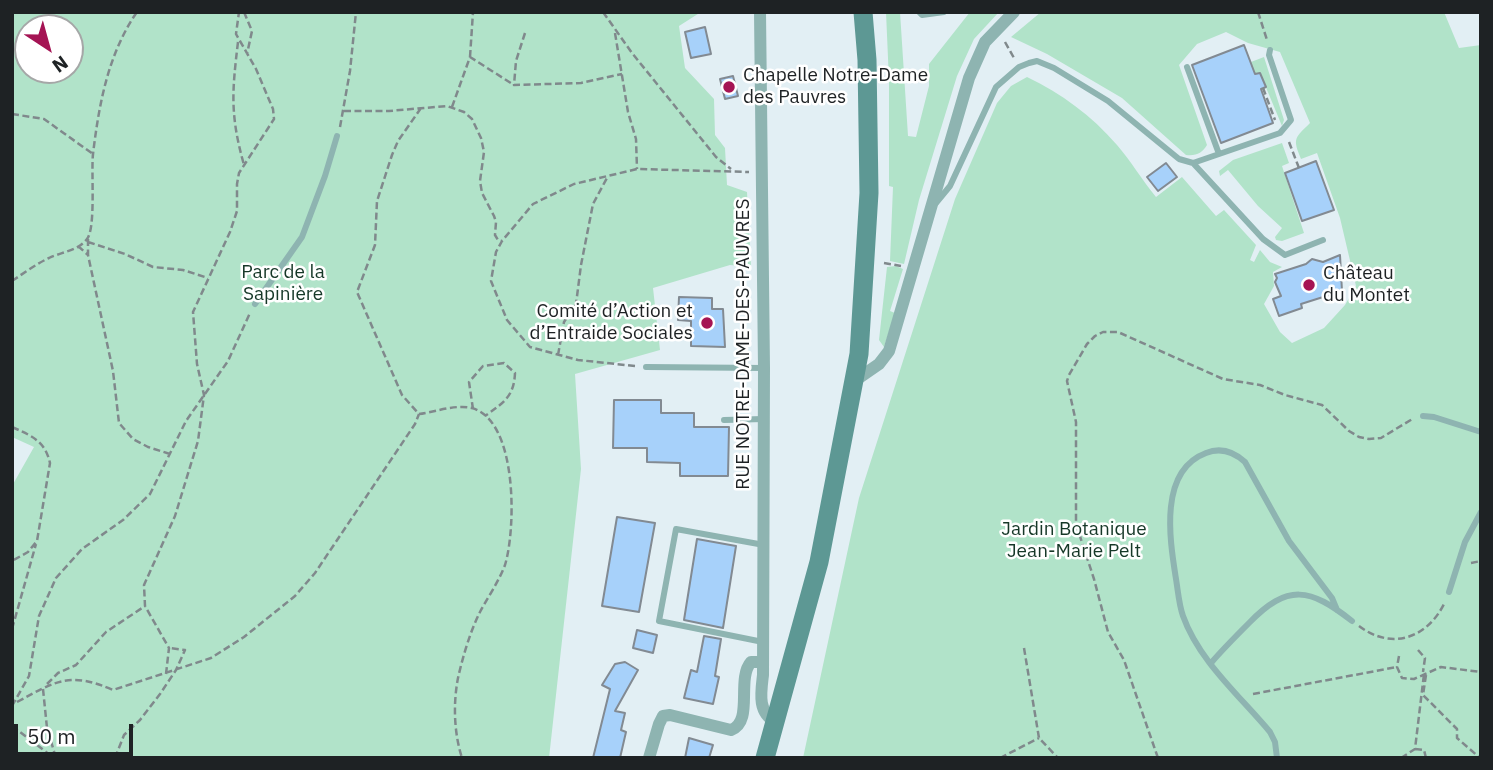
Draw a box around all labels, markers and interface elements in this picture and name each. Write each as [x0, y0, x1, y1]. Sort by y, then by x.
north arrow [14, 14, 84, 84]
text: N [48, 51, 73, 78]
place label: Chapelle Notre-Dame des Pauvres [743, 65, 928, 109]
marker: Chapelle Notre-Dame des Pauvres [721, 79, 737, 95]
street label: RUE NOTRE-DAME-DES-PAUVRES [733, 198, 755, 490]
park label: Parc de la Sapinière [241, 262, 325, 306]
place label: Château du Montet [1323, 263, 1410, 307]
marker: Château du Montet [1301, 277, 1317, 293]
place label: Comité d’Action et d’Entraide Sociales [530, 301, 693, 345]
marker: Comité d’Action et d’Entraide Sociales [699, 315, 715, 331]
park label: Jardin Botanique Jean-Marie Pelt [1001, 519, 1147, 563]
scale bar [18, 710, 136, 754]
text: 50 m [27, 722, 76, 750]

